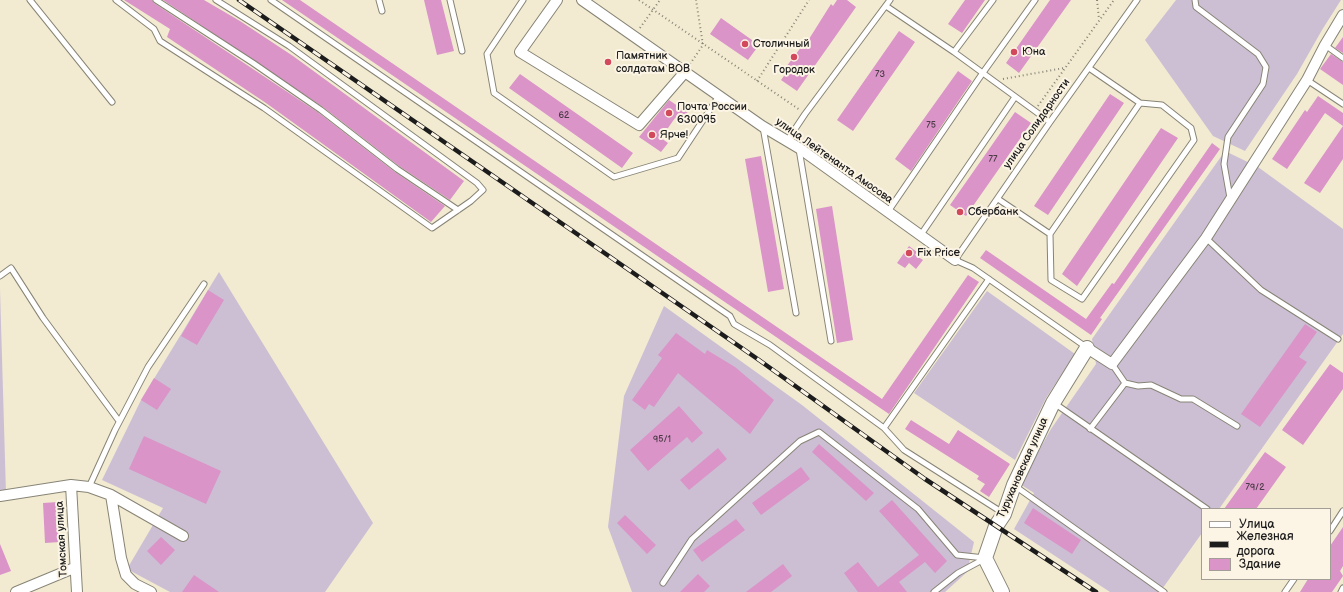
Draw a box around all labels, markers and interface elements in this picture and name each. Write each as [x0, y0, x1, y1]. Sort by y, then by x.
place label: Столичный [753, 37, 809, 51]
marker: Столичный [740, 39, 750, 49]
place label: Юна [1022, 45, 1046, 59]
marker: Юна [1009, 47, 1019, 57]
place label: Памятник солдатам ВОВ [616, 49, 690, 75]
marker: Городок [789, 52, 799, 62]
marker: Памятник солдатам ВОВ [603, 57, 613, 67]
place label: Городок [773, 63, 815, 77]
house number: 73 [875, 70, 885, 80]
street label: улица Солидарности [1001, 76, 1073, 172]
place label: Почта России 630095 [677, 100, 747, 126]
marker: Почта России 630095 [664, 108, 674, 118]
house number: 62 [559, 111, 569, 121]
street label: улица Лейтенанта Амосова [773, 115, 895, 207]
house number: 75 [926, 121, 936, 131]
place label: Ярче! [660, 128, 688, 142]
marker: Ярче! [647, 130, 657, 140]
house number: 77 [989, 155, 997, 165]
place label: Сбербанк [968, 205, 1018, 219]
marker: Сбербанк [955, 207, 965, 217]
place label: Fix Price [917, 246, 960, 260]
marker: Fix Price [904, 248, 914, 258]
street label: Турухановская улица [995, 416, 1051, 520]
house number: 95/1 [653, 435, 671, 445]
house number: 79/2 [1246, 483, 1264, 493]
street label: Томская улица [53, 500, 71, 578]
legend [1201, 508, 1331, 580]
text: Улица [1239, 517, 1275, 532]
text: Железная дорога [1237, 529, 1294, 559]
text: Здание [1239, 557, 1281, 572]

